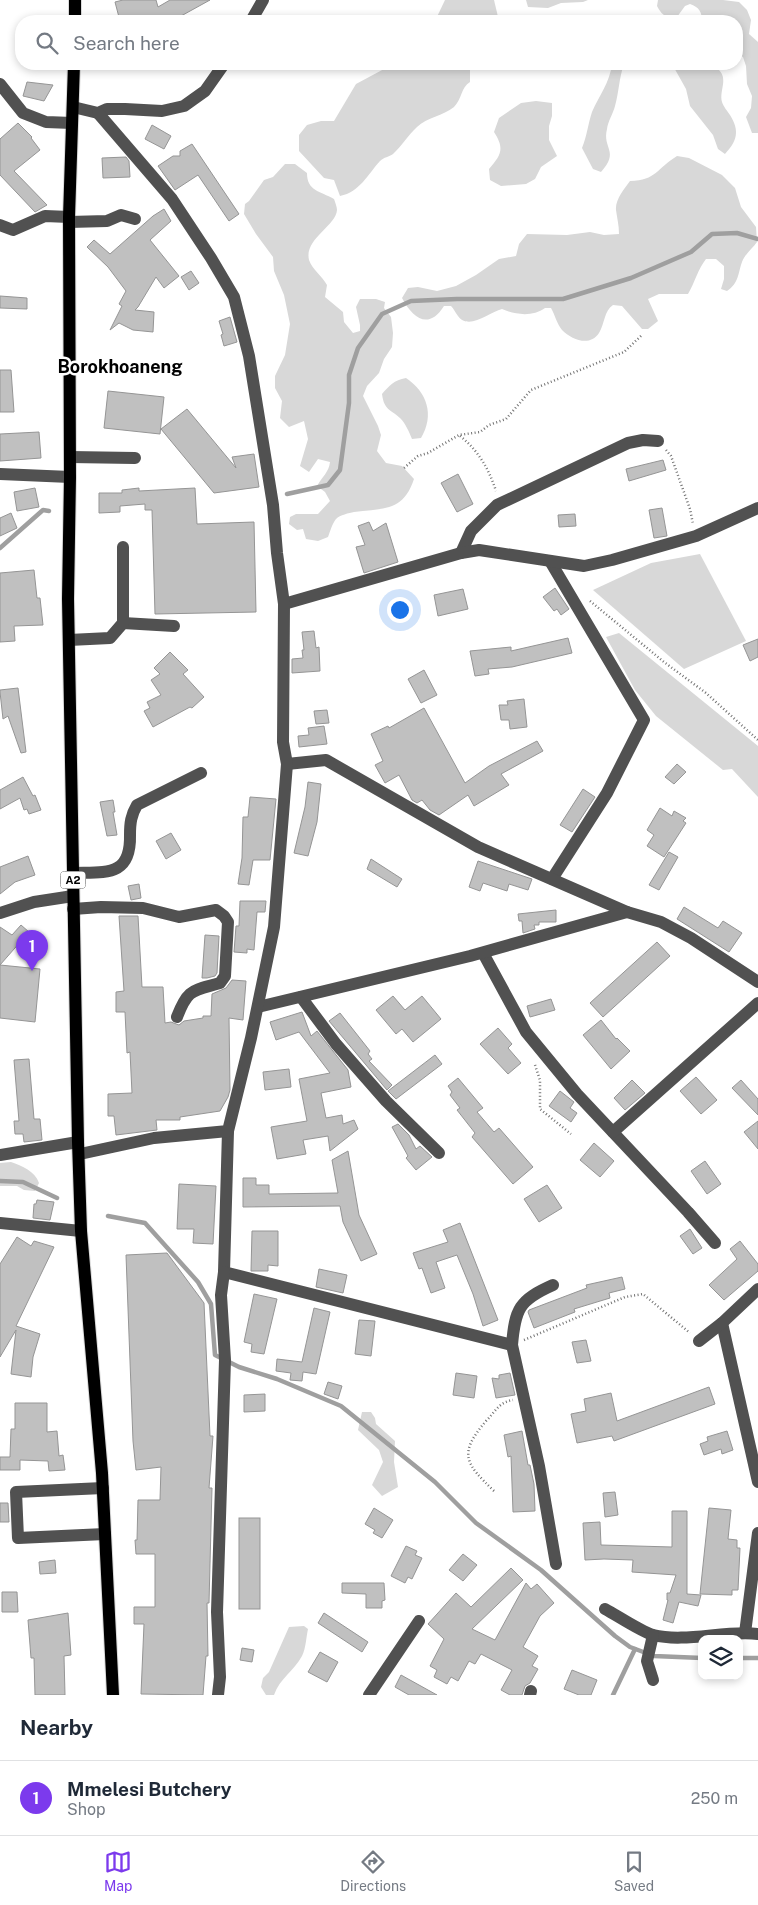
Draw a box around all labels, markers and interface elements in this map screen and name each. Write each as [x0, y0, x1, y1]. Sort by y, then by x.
search box [15, 15, 743, 70]
icon: search [33, 29, 61, 57]
text: Search here [73, 32, 180, 54]
district label: Borokhoaneng [57, 356, 183, 377]
your location [387, 597, 413, 623]
road number: A2 [60, 872, 86, 888]
pin: 1 [16, 930, 48, 971]
map controls [698, 1635, 743, 1680]
button: layers [698, 1635, 743, 1680]
text: Nearby [20, 1715, 93, 1740]
text: Mmelesi Butchery [67, 1778, 232, 1800]
text: 1 [33, 1789, 39, 1808]
text: 250 m [691, 1789, 738, 1808]
text: Shop [67, 1800, 106, 1819]
tab: Map [104, 1848, 132, 1894]
tab: Directions [340, 1848, 406, 1894]
tab: Saved [614, 1848, 654, 1894]

